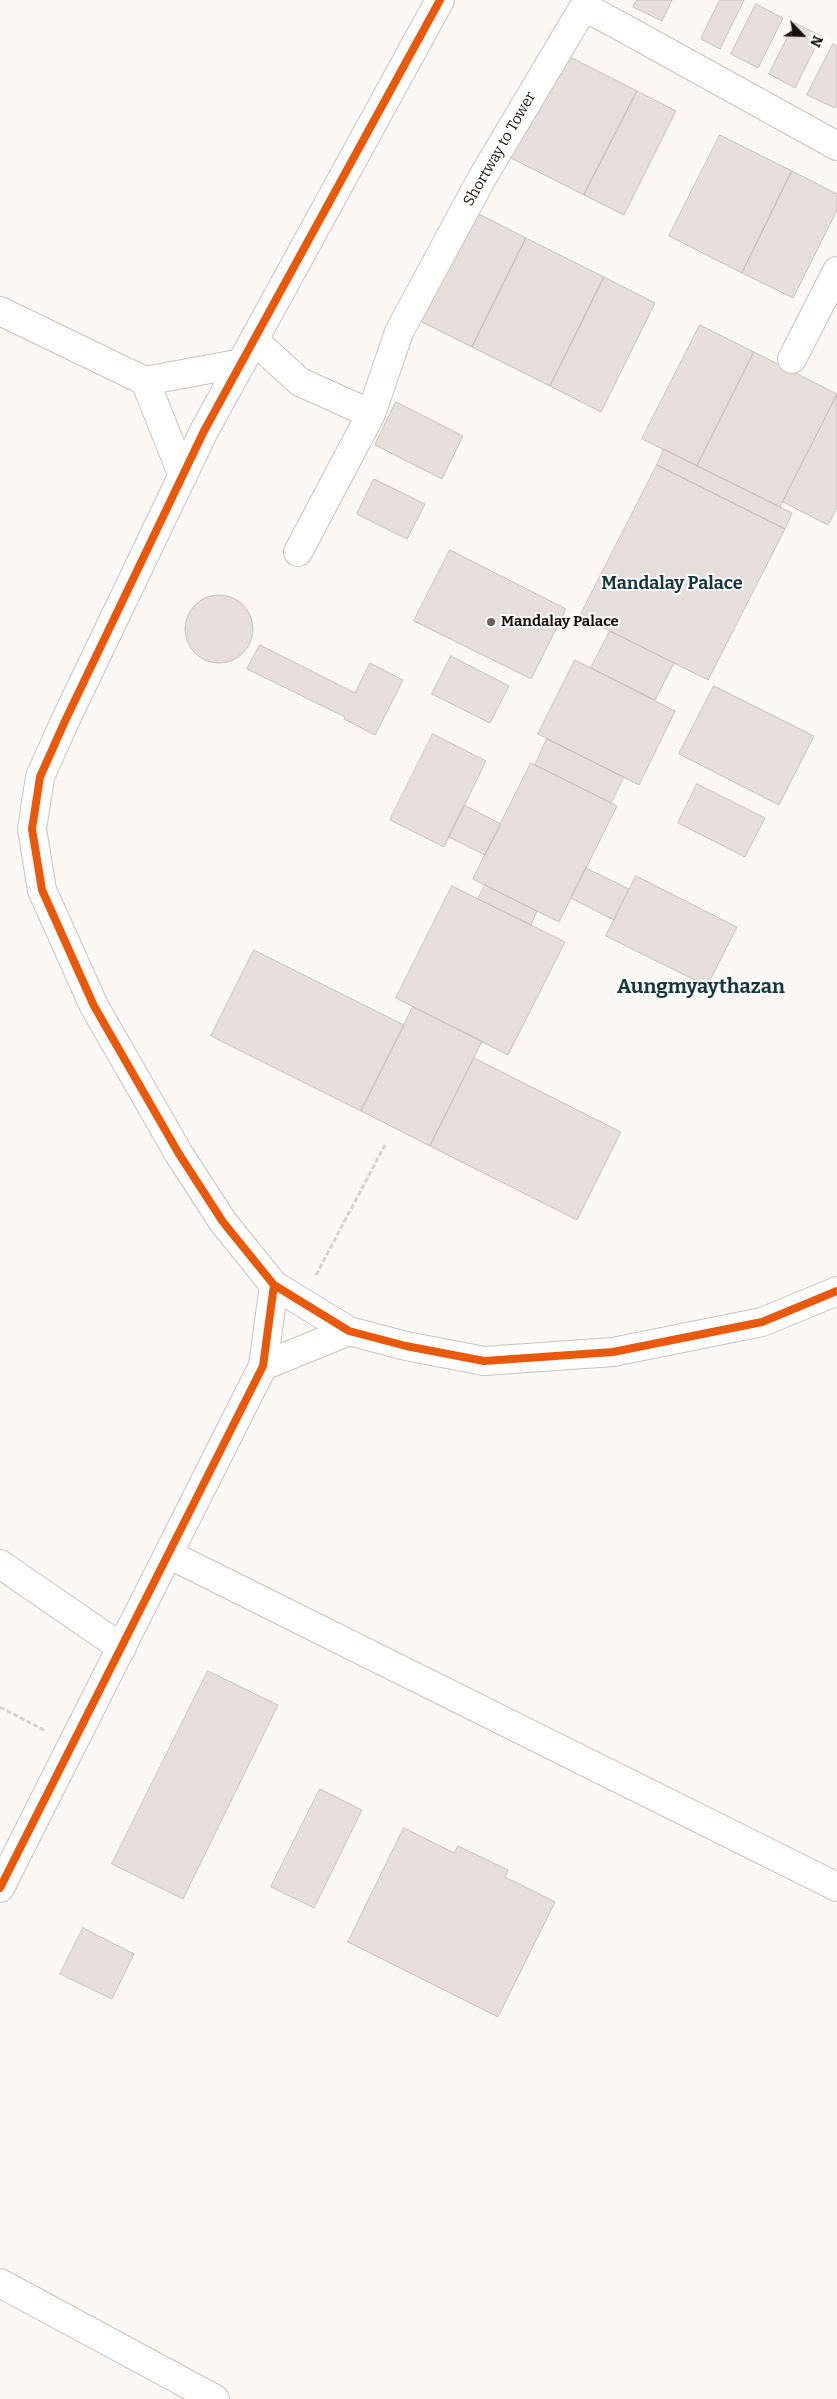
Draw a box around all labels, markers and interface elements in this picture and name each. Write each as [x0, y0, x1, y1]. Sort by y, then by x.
north arrow [777, 10, 827, 60]
text: N [806, 33, 826, 50]
street label: Shortway to Tower [460, 89, 540, 209]
district label: Mandalay Palace [601, 573, 743, 595]
place label: Mandalay Palace [501, 613, 619, 631]
marker: Mandalay Palace [485, 616, 497, 628]
district label: Aungmyaythazan [617, 975, 785, 999]

